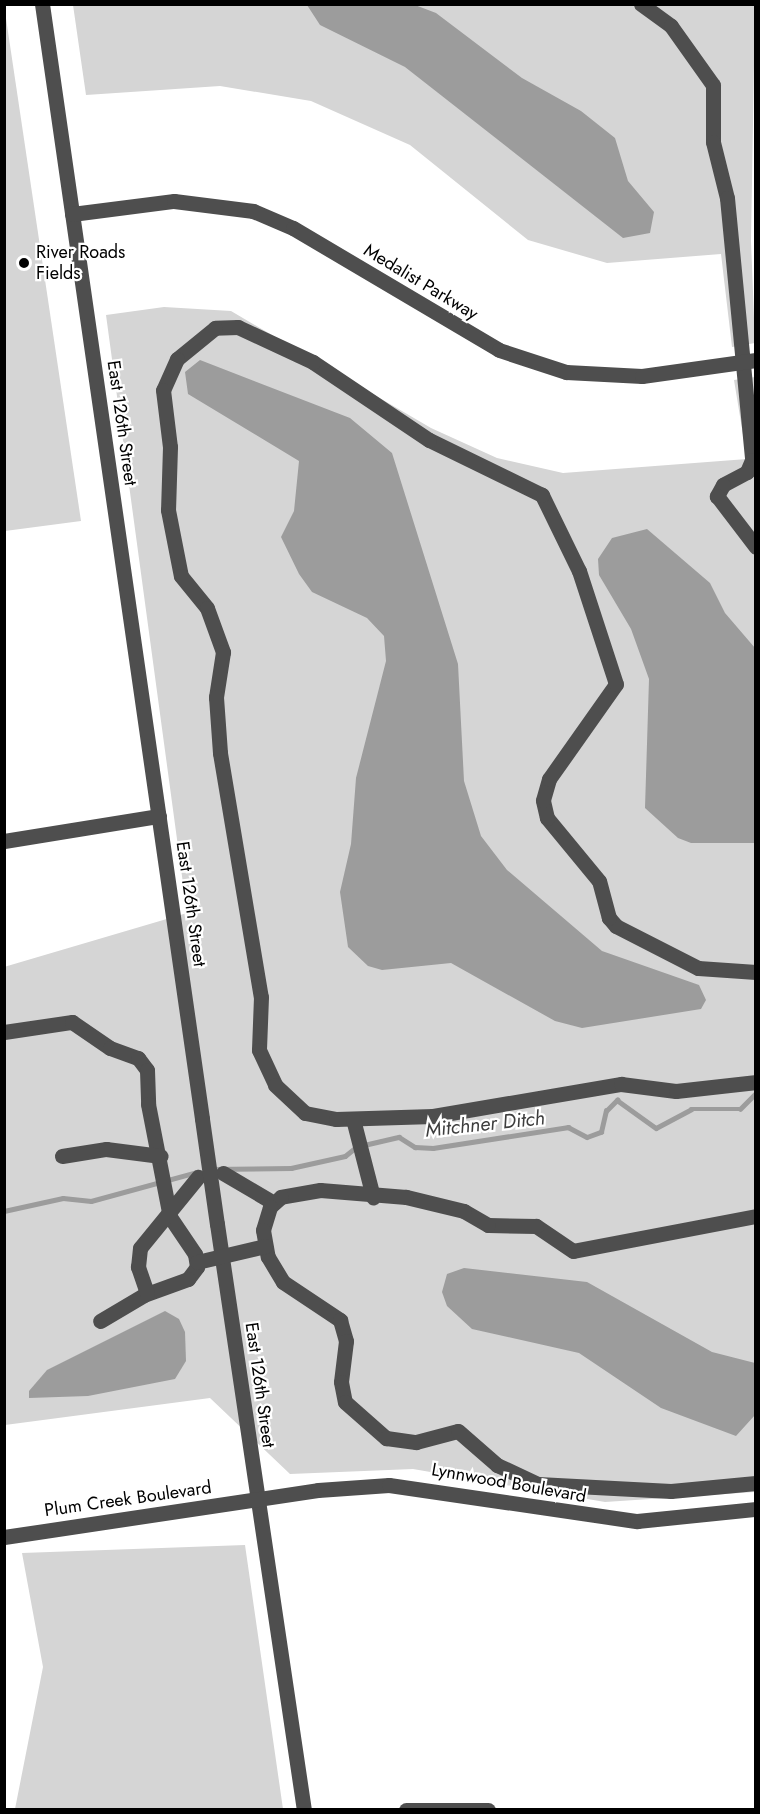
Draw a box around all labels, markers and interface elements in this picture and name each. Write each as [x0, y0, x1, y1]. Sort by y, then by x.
street label: Medalist Parkway [360, 239, 482, 325]
place label: River Roads Fields [36, 242, 125, 284]
marker: River Roads Fields [17, 256, 31, 270]
street label: East 126th Street [103, 359, 141, 487]
street label: East 126th Street [172, 840, 210, 968]
water label: Mitchner Ditch [424, 1106, 546, 1142]
street label: East 126th Street [241, 1321, 279, 1449]
street label: Lynnwood Boulevard [430, 1459, 588, 1507]
street label: Plum Creek Boulevard [43, 1477, 213, 1521]

